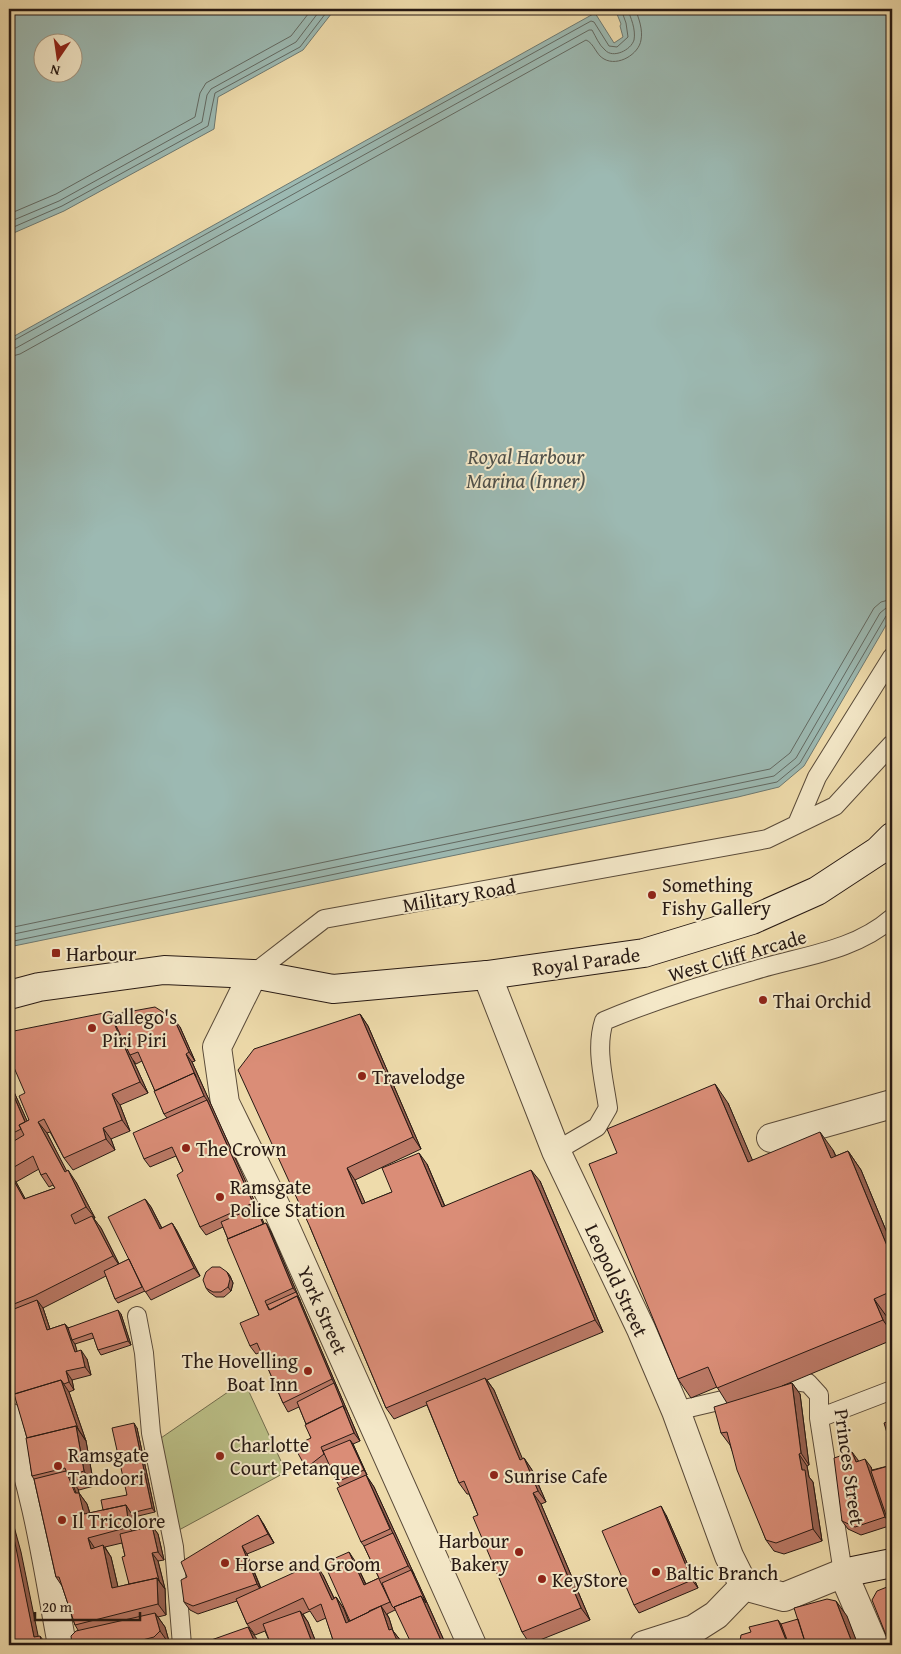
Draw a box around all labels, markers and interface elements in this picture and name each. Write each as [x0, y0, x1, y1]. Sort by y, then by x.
north arrow [32, 32, 82, 82]
text: N [48, 60, 62, 81]
water label: Royal Harbour Marina (Inner) [466, 441, 586, 496]
place label: Something Fishy Gallery [662, 870, 771, 922]
street label: Military Road [400, 871, 518, 919]
marker: Something Fishy Gallery [646, 889, 658, 901]
street label: West Cliff Arcade [664, 921, 810, 989]
place label: Harbour [66, 939, 137, 968]
street label: Royal Parade [530, 939, 642, 983]
marker: Harbour [50, 947, 62, 959]
place label: Thai Orchid [773, 986, 871, 1015]
marker: Thai Orchid [757, 994, 769, 1006]
place label: Gallego's Piri Piri [102, 1002, 177, 1054]
marker: Gallego's Piri Piri [86, 1022, 98, 1034]
place label: Travelodge [372, 1062, 465, 1091]
marker: Travelodge [356, 1070, 368, 1082]
place label: The Crown [196, 1134, 286, 1163]
marker: The Crown [180, 1142, 192, 1154]
place label: Ramsgate Police Station [230, 1172, 345, 1224]
marker: Ramsgate Police Station [214, 1191, 226, 1203]
street label: Leopold Street [578, 1219, 656, 1341]
street label: York Street [291, 1261, 355, 1359]
place label: The Hovelling Boat Inn [182, 1346, 298, 1398]
marker: The Hovelling Boat Inn [302, 1365, 314, 1377]
street label: Princes Street [827, 1407, 873, 1527]
place label: Charlotte Court Petanque [230, 1430, 360, 1482]
place label: Ramsgate Tandoori [68, 1440, 149, 1492]
marker: Charlotte Court Petanque [214, 1450, 226, 1462]
marker: Ramsgate Tandoori [52, 1460, 64, 1472]
place label: Sunrise Cafe [504, 1461, 608, 1490]
marker: Sunrise Cafe [488, 1469, 500, 1481]
place label: Il Tricolore [72, 1506, 165, 1535]
marker: Il Tricolore [56, 1514, 68, 1526]
place label: Harbour Bakery [438, 1526, 509, 1578]
marker: Harbour Bakery [513, 1546, 525, 1558]
place label: Horse and Groom [235, 1549, 381, 1578]
marker: Horse and Groom [219, 1557, 231, 1569]
place label: Baltic Branch [666, 1558, 778, 1587]
place label: KeyStore [552, 1565, 628, 1594]
marker: Baltic Branch [650, 1566, 662, 1578]
marker: KeyStore [536, 1573, 548, 1585]
scale bar [35, 1589, 140, 1621]
text: 20 m [42, 1596, 73, 1617]

